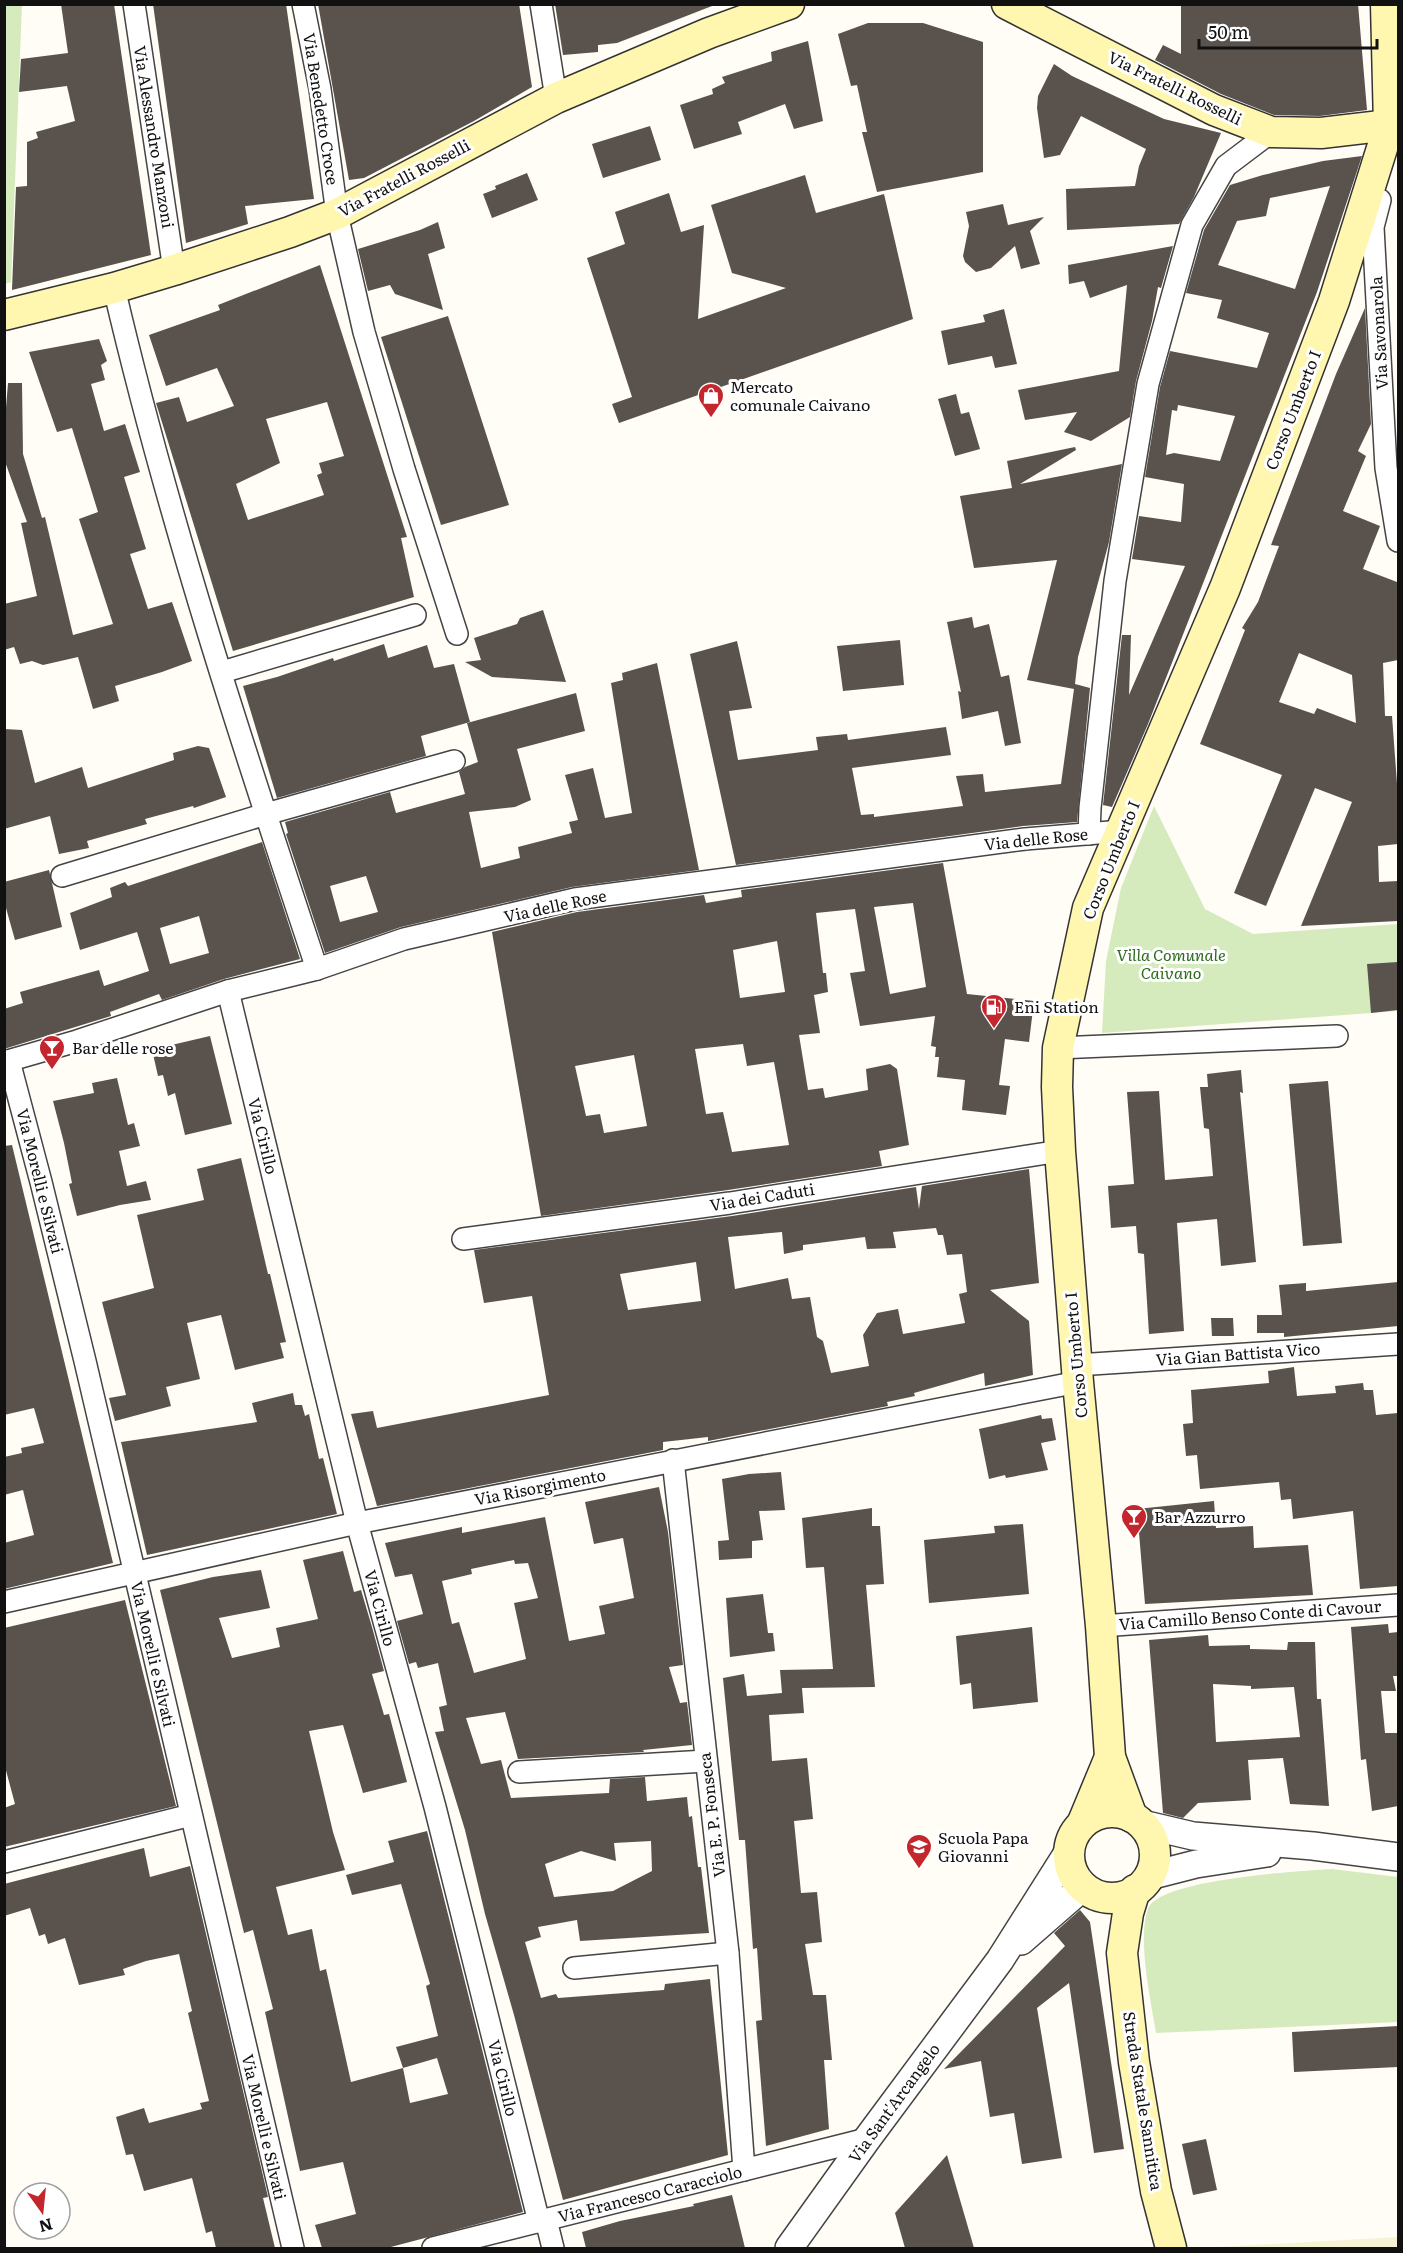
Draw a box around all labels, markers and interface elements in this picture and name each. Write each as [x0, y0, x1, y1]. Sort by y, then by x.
scale bar [1199, 12, 1378, 50]
text: 50 m [1208, 18, 1249, 45]
street label: Via Benedetto Croce [298, 31, 346, 187]
street label: Via Alessandro Manzoni [129, 44, 181, 230]
street label: Via Fratelli Rosselli [1104, 44, 1247, 130]
street label: Via Fratelli Rosselli [333, 132, 474, 222]
street label: Via Savonarola [1363, 275, 1393, 391]
street label: Corso Umberto I [1258, 346, 1326, 473]
place label: Mercato comunale Caivano [730, 374, 870, 416]
shop icon: Mercato comunale Caivano [696, 381, 726, 419]
street label: Corso Umberto I [1075, 797, 1145, 923]
street label: Via delle Rose [983, 821, 1089, 855]
street label: Via delle Rose [501, 882, 608, 928]
park label: Villa Comunale Caivano [1116, 942, 1226, 984]
fuel station icon: Eni Station [979, 992, 1009, 1030]
place label: Eni Station [1014, 994, 1099, 1018]
bar icon: Bar delle rose [37, 1033, 67, 1071]
place label: Bar delle rose [72, 1035, 174, 1059]
street label: Via Cirillo [243, 1095, 285, 1177]
street label: Via Morelli e Silvati [11, 1106, 71, 1256]
street label: Via dei Caduti [708, 1176, 816, 1216]
street label: Corso Umberto I [1058, 1291, 1092, 1419]
street label: Via Gian Battista Vico [1155, 1335, 1321, 1371]
street label: Via Risorgimento [472, 1462, 608, 1511]
bar icon: Bar Azzurro [1119, 1502, 1149, 1540]
place label: Bar Azzurro [1154, 1504, 1246, 1528]
street label: Via Cirillo [359, 1567, 403, 1649]
street label: Via Morelli e Silvati [126, 1579, 182, 1729]
street label: Via Camillo Benso Conte di Cavour [1118, 1593, 1382, 1635]
street label: Via E. P. Fonseca [691, 1751, 731, 1879]
place label: Scuola Papa Giovanni [938, 1825, 1029, 1867]
school or university icon: Scuola Papa Giovanni [904, 1832, 934, 1870]
street label: Strada Statale Sannitica [1118, 2010, 1170, 2192]
street label: Via Cirillo [483, 2037, 525, 2119]
street label: Via Sant'Arcangelo [842, 2038, 945, 2167]
street label: Via Morelli e Silvati [237, 2052, 293, 2202]
street label: Via Francesco Caracciolo [555, 2159, 744, 2228]
north arrow [12, 2181, 72, 2241]
text: N [37, 2213, 56, 2240]

